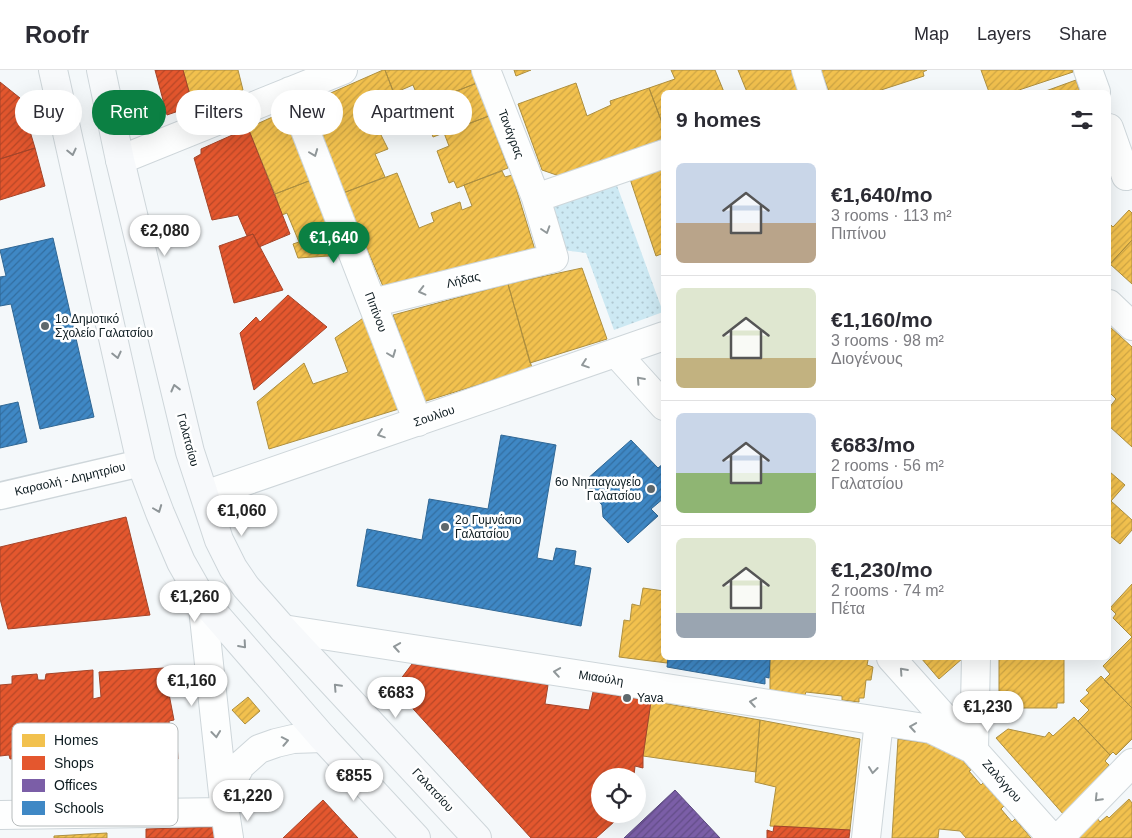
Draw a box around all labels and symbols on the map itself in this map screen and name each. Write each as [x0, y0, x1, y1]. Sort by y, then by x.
street label: Τανάγρας [495, 107, 527, 161]
one-way arrow [66, 147, 77, 156]
one-way arrow [308, 148, 318, 157]
pin: €2,080 [124, 214, 206, 257]
pin: €1,640 [293, 222, 375, 264]
one-way arrow [540, 226, 550, 234]
street label: Λήδας [445, 269, 481, 291]
one-way arrow [418, 285, 427, 296]
street label: Πιπίνου [362, 290, 390, 334]
place label: 1ο Δημοτικό Σχολείο Γαλατσίου [55, 312, 153, 340]
marker: 1ο Δημοτικό Σχολείο Γαλατσίου [39, 320, 51, 332]
one-way arrow [386, 349, 396, 357]
one-way arrow [111, 350, 122, 359]
one-way arrow [581, 358, 589, 368]
one-way arrow [637, 376, 646, 385]
one-way arrow [170, 384, 181, 393]
street label: Σουλίου [412, 402, 456, 430]
street label: Γαλατσίου [174, 412, 202, 468]
one-way arrow [378, 428, 386, 438]
street label: Καραολή - Δημητρίου [13, 459, 127, 499]
place label: 6ο Νηπιαγωγείο Γαλατσίου [555, 475, 641, 503]
marker: 6ο Νηπιαγωγείο Γαλατσίου [645, 483, 657, 495]
pin: €1,060 [201, 494, 283, 537]
one-way arrow [152, 504, 162, 512]
place label: 2ο Γυμνάσιο Γαλατσίου [455, 513, 522, 541]
marker: 2ο Γυμνάσιο Γαλατσίου [439, 521, 451, 533]
pin: €1,260 [154, 580, 236, 623]
one-way arrow [237, 640, 246, 649]
one-way arrow [392, 642, 401, 652]
pin: €1,160 [151, 664, 233, 707]
one-way arrow [553, 667, 562, 677]
street label: Μιαούλη [577, 668, 625, 688]
one-way arrow [900, 668, 909, 677]
pin: €683 [366, 676, 426, 719]
one-way arrow [334, 683, 343, 692]
pin: €1,230 [947, 690, 1029, 733]
place label: Yava [637, 691, 664, 705]
marker: Yava [621, 692, 633, 704]
one-way arrow [748, 697, 757, 707]
one-way arrow [909, 722, 917, 732]
legend [12, 723, 178, 826]
one-way arrow [210, 730, 221, 738]
text: Homes [54, 732, 98, 748]
one-way arrow [281, 736, 289, 747]
text: Shops [54, 755, 94, 771]
street label: Ζαλόγγου [979, 757, 1025, 805]
pin: €855 [324, 760, 384, 802]
street label: Γαλατσίου [409, 765, 457, 815]
one-way arrow [868, 766, 879, 774]
text: Offices [54, 777, 97, 793]
pin: €1,220 [207, 780, 289, 822]
one-way arrow [1095, 793, 1104, 802]
text: Schools [54, 800, 104, 816]

